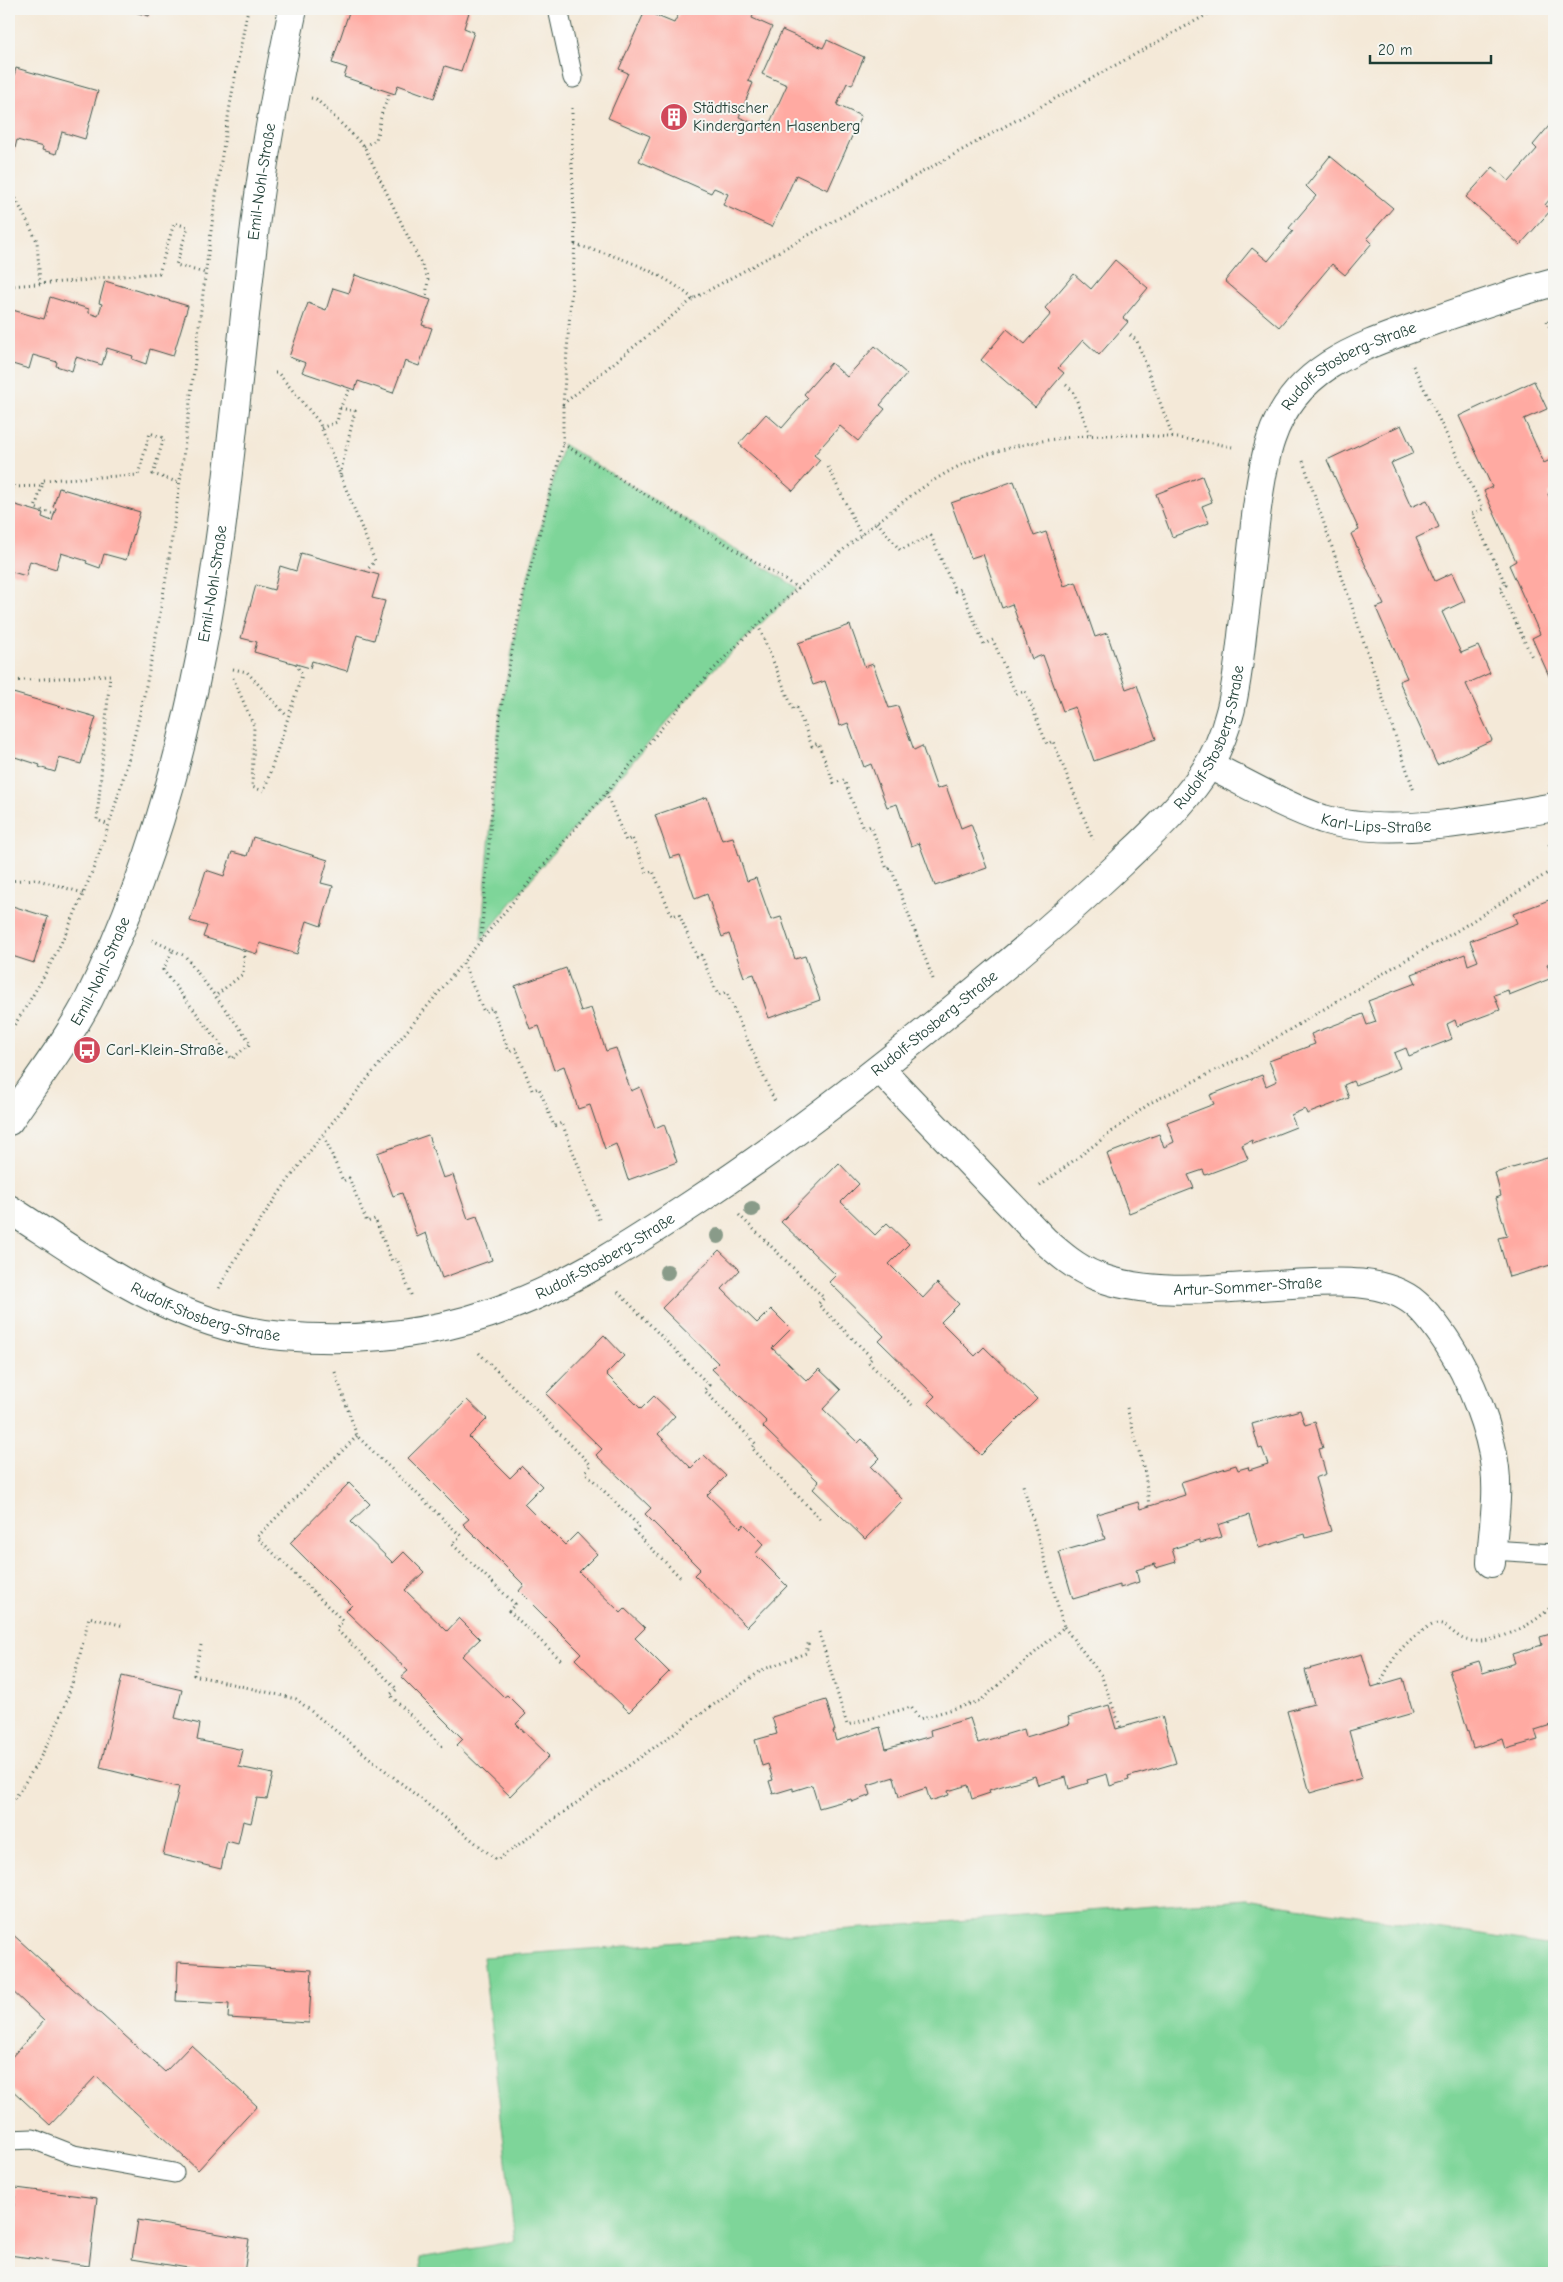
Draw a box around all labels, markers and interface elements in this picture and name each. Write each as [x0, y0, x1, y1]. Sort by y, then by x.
scale bar [1370, 32, 1492, 64]
text: 20 m [1378, 41, 1412, 59]
place label: Städtischer Kindergarten Hasenberg [693, 99, 860, 135]
building icon: Städtischer Kindergarten Hasenberg [659, 102, 689, 132]
street label: Emil-Nohl-Straße [244, 122, 279, 241]
street label: Rudolf-Stosberg-Straße [1278, 318, 1419, 414]
street label: Emil-Nohl-Straße [194, 524, 231, 644]
street label: Rudolf-Stosberg-Straße [1170, 664, 1247, 813]
street label: Karl-Lips-Straße [1319, 810, 1432, 837]
street label: Emil-Nohl-Straße [67, 914, 134, 1029]
street label: Rudolf-Stosberg-Straße [868, 967, 1001, 1080]
bus stop icon: Carl-Klein-Straße [72, 1035, 102, 1065]
place label: Carl-Klein-Straße [106, 1041, 224, 1059]
street label: Rudolf-Stosberg-Straße [533, 1209, 678, 1303]
street label: Artur-Sommer-Straße [1173, 1274, 1322, 1299]
street label: Rudolf-Stosberg-Straße [128, 1278, 281, 1345]

